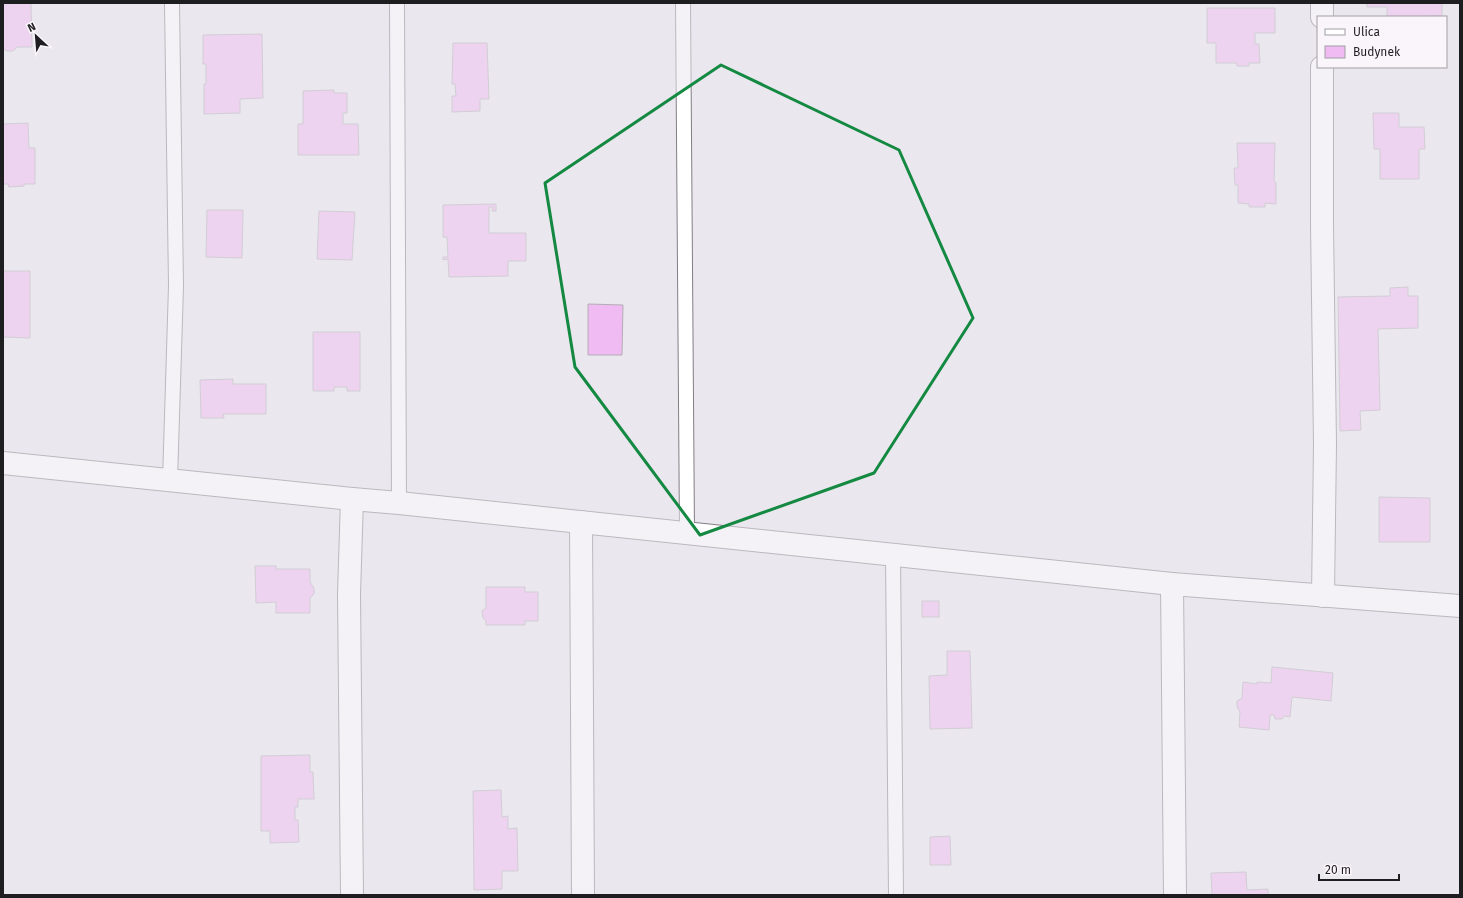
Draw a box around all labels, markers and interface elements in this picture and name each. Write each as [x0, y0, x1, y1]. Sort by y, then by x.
north arrow [16, 16, 56, 56]
legend [1317, 16, 1447, 68]
text: N [26, 20, 38, 35]
text: Ulica [1353, 25, 1380, 39]
text: Budynek [1353, 45, 1401, 59]
scale bar [1319, 856, 1399, 882]
text: 20 m [1325, 863, 1351, 877]

